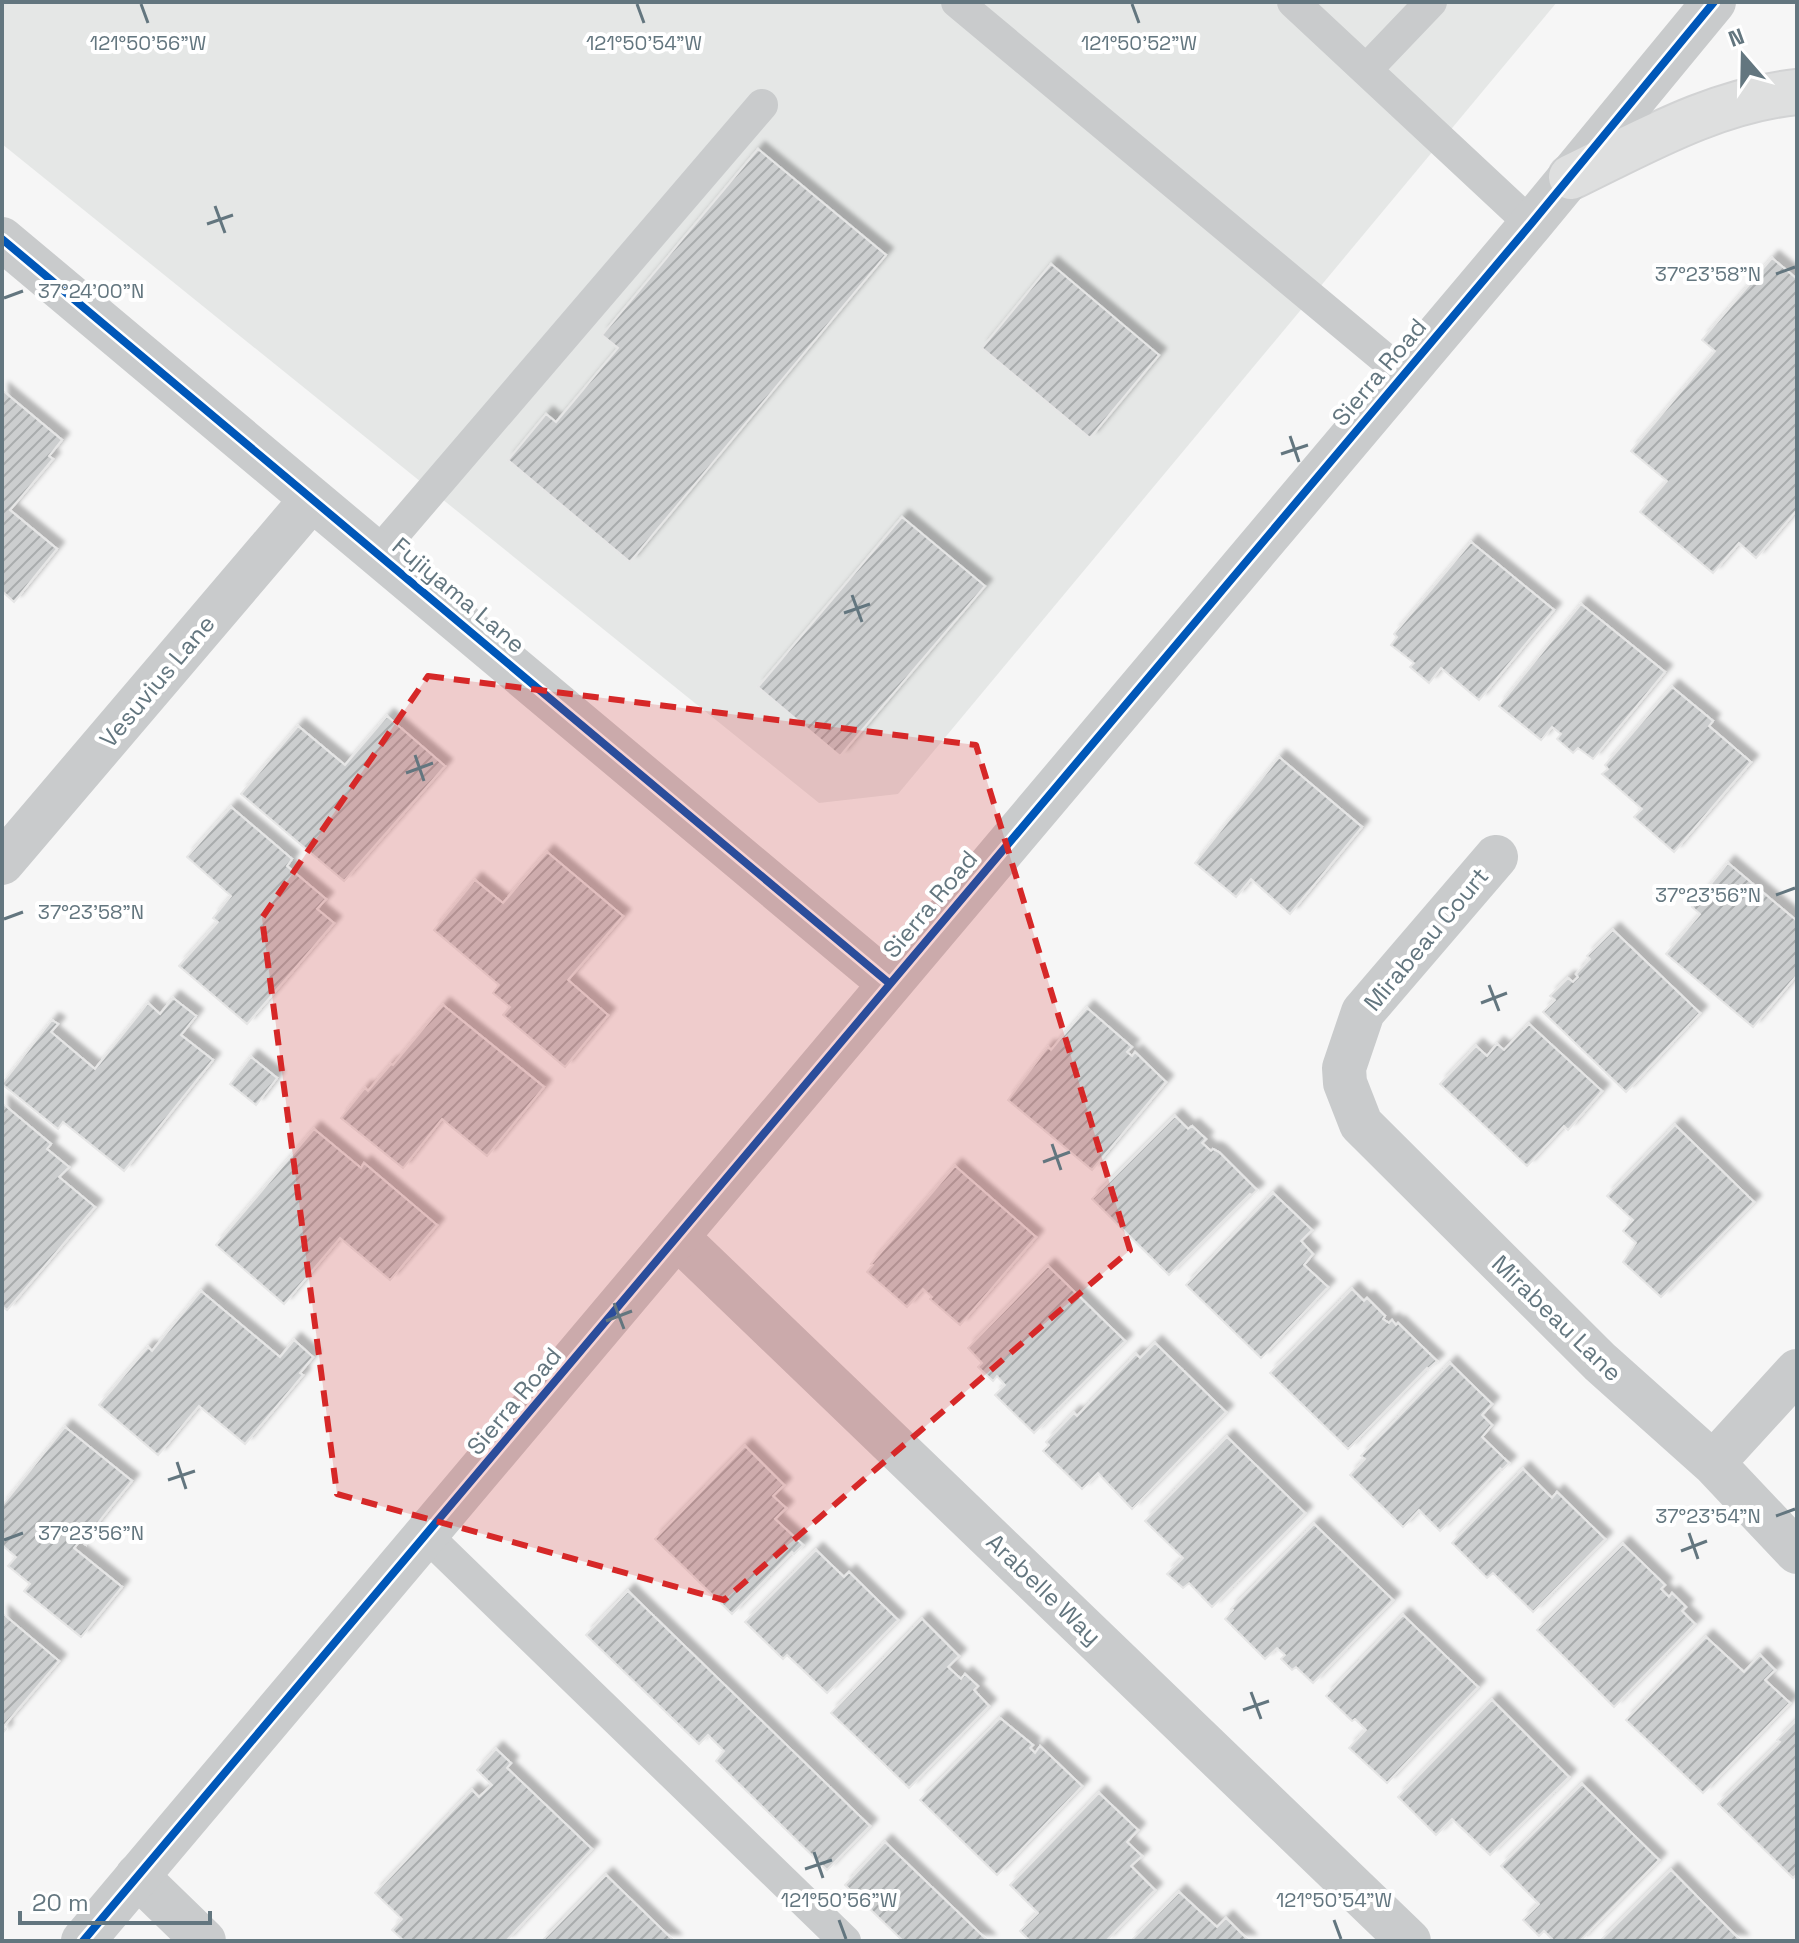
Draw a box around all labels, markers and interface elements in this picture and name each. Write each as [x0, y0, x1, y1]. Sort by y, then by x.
north arrow [1703, 16, 1783, 96]
text: N [1724, 22, 1748, 53]
text: 121°50'56"W [90, 30, 206, 56]
text: 121°50'54"W [586, 30, 702, 56]
text: 121°50'52"W [1081, 30, 1197, 56]
text: 37°23'58"N [1655, 261, 1761, 287]
text: 37°24'00"N [38, 278, 144, 304]
street label: Sierra Road [1325, 312, 1433, 432]
street label: Fujiyama Lane [386, 530, 532, 660]
street label: Vesuvius Lane [93, 608, 221, 754]
street label: Sierra Road [876, 844, 984, 964]
street label: Mirabeau Court [1357, 861, 1495, 1017]
text: 37°23'56"N [1655, 882, 1761, 908]
text: 37°23'58"N [38, 899, 144, 925]
street label: Mirabeau Lane [1485, 1248, 1629, 1388]
street label: Sierra Road [460, 1341, 568, 1461]
text: 37°23'54"N [1655, 1503, 1761, 1529]
text: 37°23'56"N [38, 1520, 144, 1546]
street label: Arabelle Way [980, 1526, 1108, 1652]
scale bar [20, 1875, 210, 1925]
text: 20 m [32, 1887, 89, 1918]
text: 121°50'56"W [781, 1887, 897, 1913]
text: 121°50'54"W [1276, 1887, 1392, 1913]

